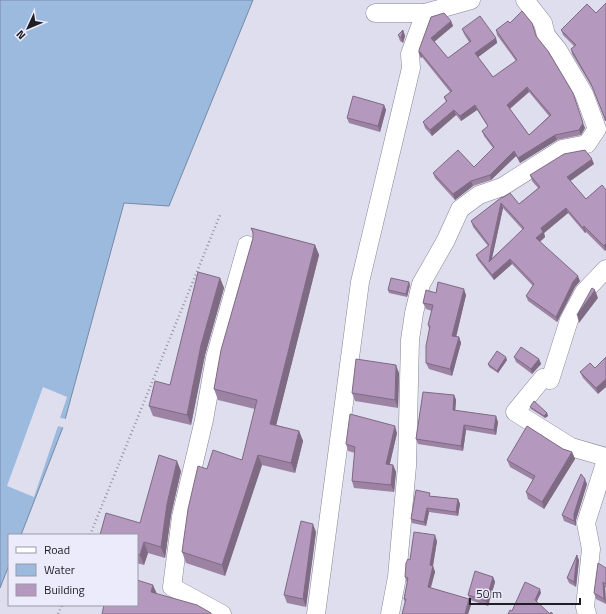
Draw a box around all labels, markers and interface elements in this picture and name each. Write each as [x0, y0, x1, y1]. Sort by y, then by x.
north arrow [8, 8, 48, 48]
text: N [12, 27, 29, 43]
legend [8, 534, 138, 606]
text: Road [44, 540, 70, 559]
text: Water [44, 560, 75, 579]
text: Building [44, 580, 85, 599]
scale bar [470, 580, 580, 606]
text: 50 m [476, 584, 502, 603]

